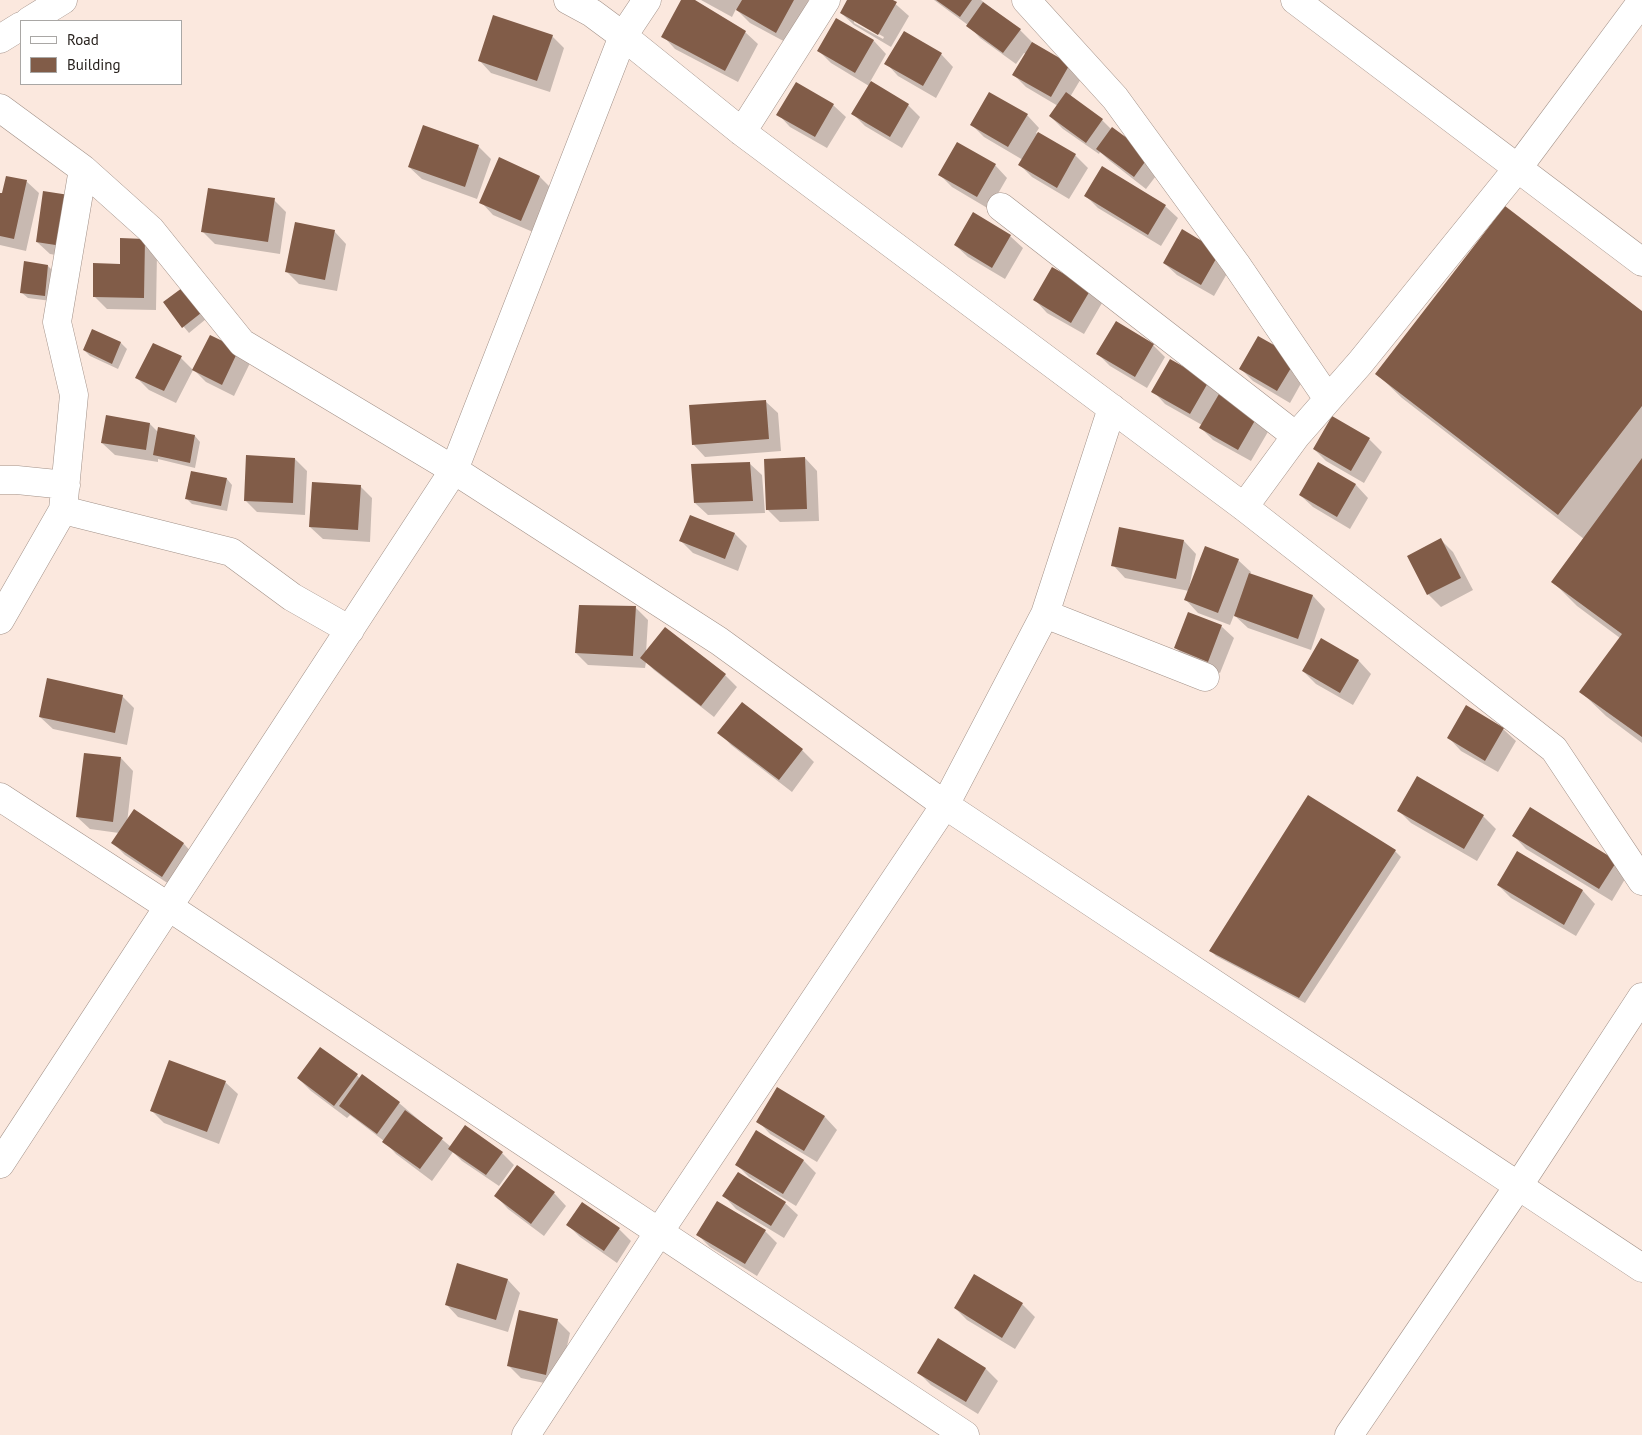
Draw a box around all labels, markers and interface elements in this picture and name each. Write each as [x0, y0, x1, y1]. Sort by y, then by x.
legend [20, 20, 182, 85]
text: Road [67, 30, 99, 49]
text: Building [67, 55, 121, 74]

